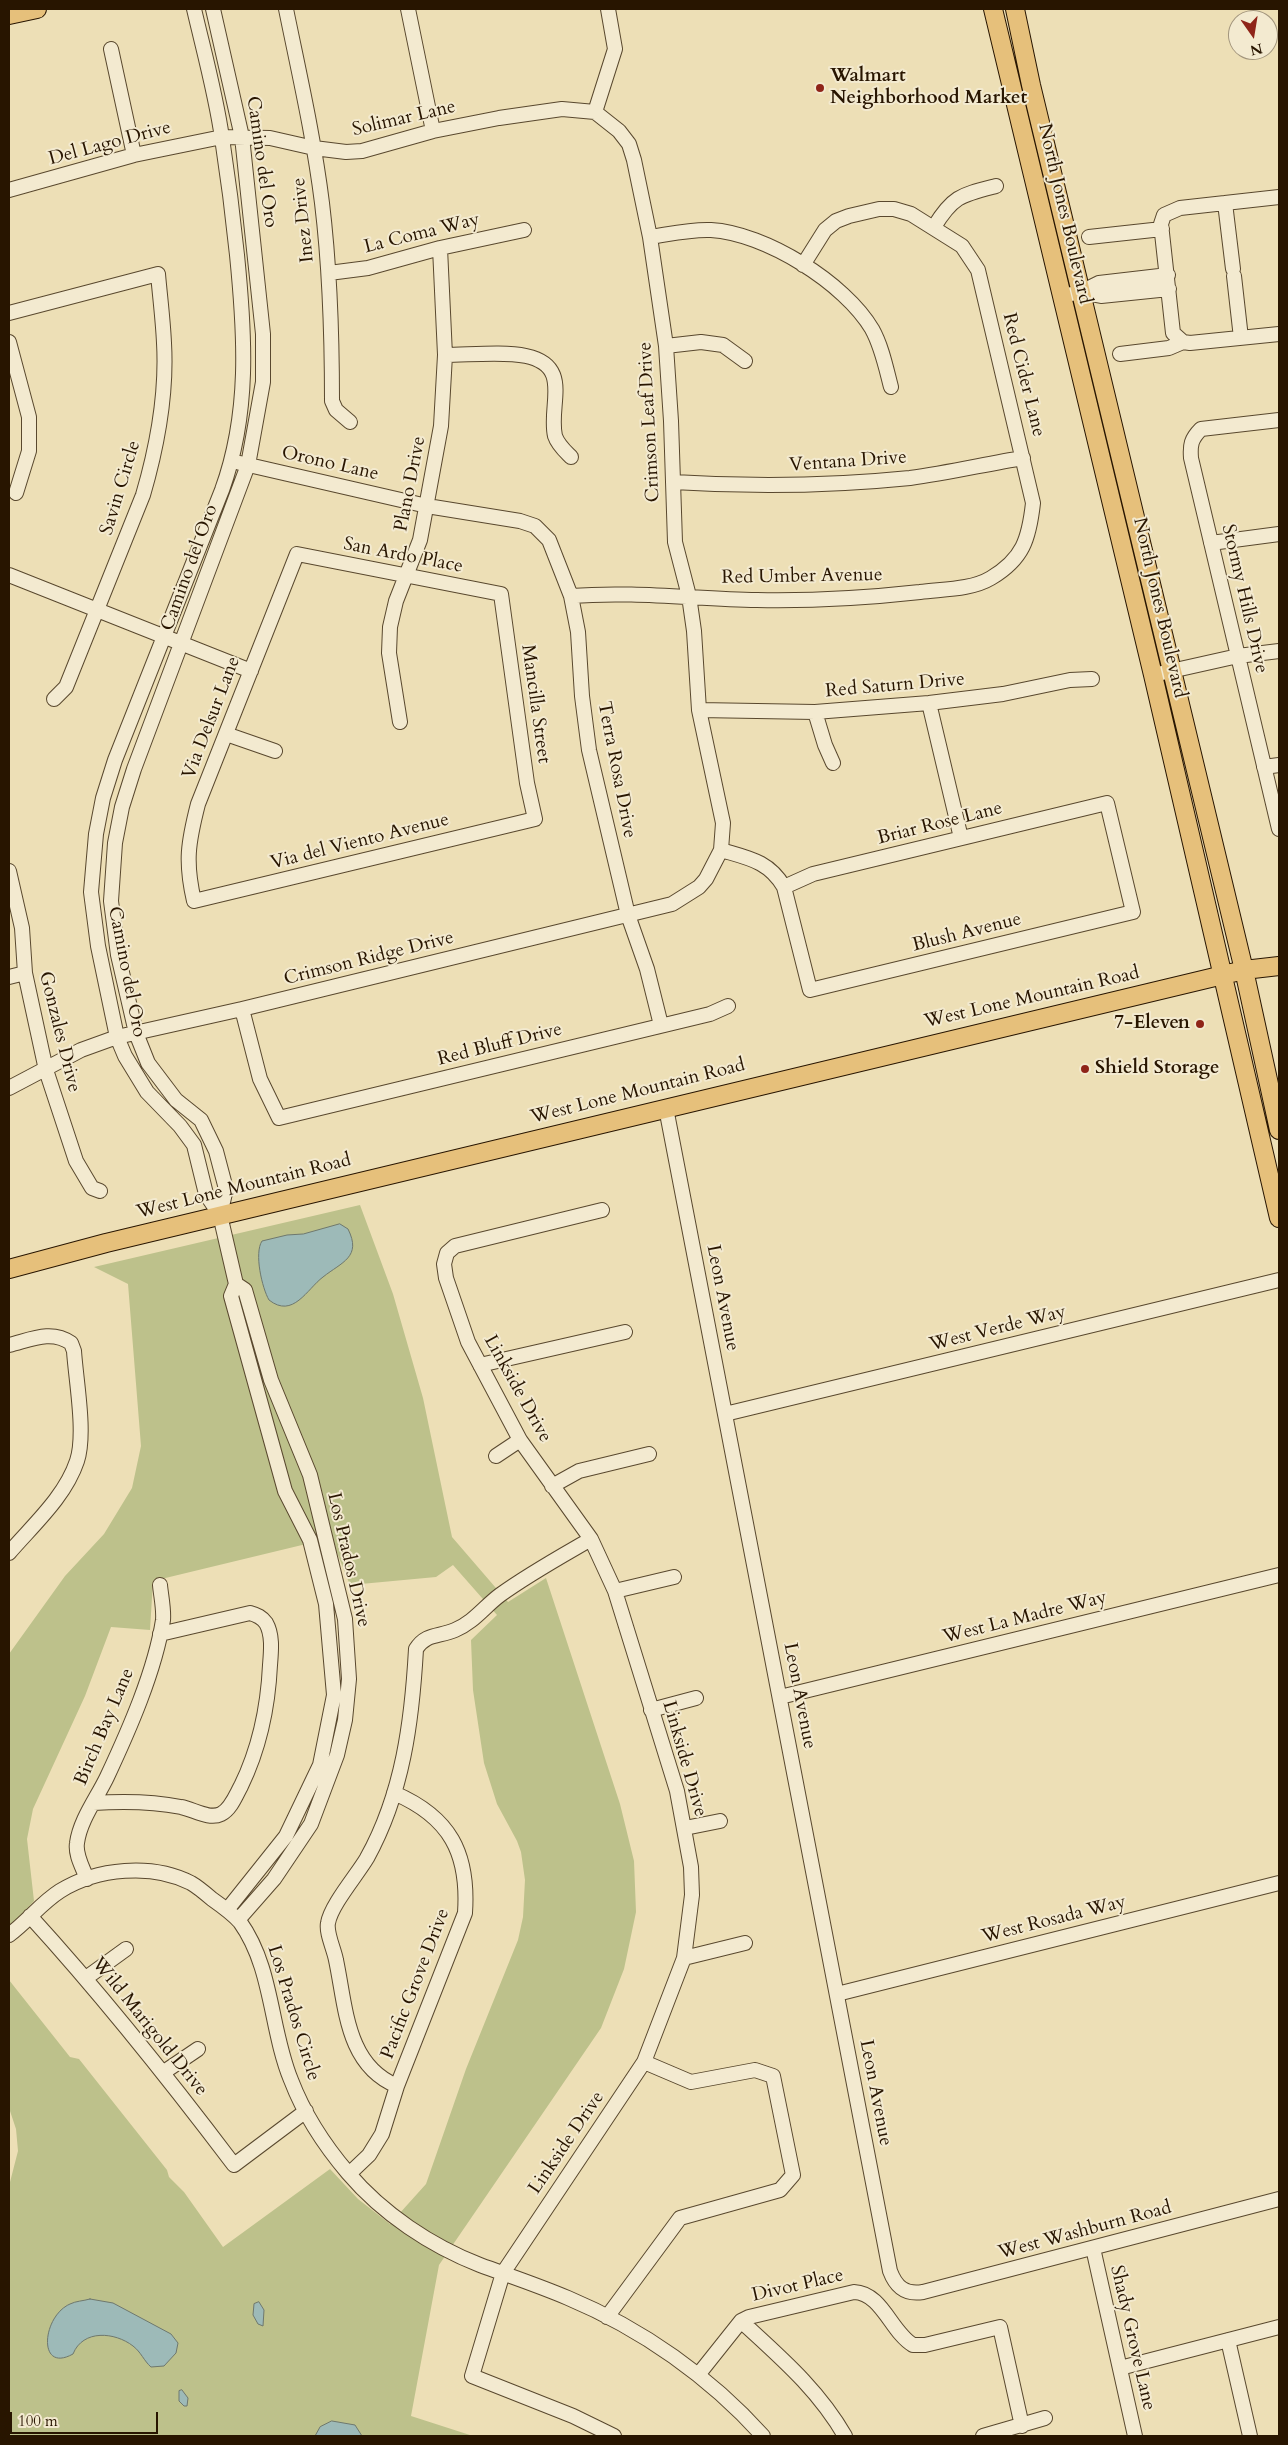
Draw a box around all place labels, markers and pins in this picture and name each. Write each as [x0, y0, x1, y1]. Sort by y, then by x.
place label: Walmart Neighborhood Market [830, 66, 1027, 110]
marker: Walmart Neighborhood Market [814, 82, 826, 94]
place label: 7-Eleven [1114, 1013, 1190, 1035]
marker: 7-Eleven [1194, 1018, 1206, 1030]
place label: Shield Storage [1095, 1058, 1219, 1080]
marker: Shield Storage [1079, 1063, 1091, 1075]

